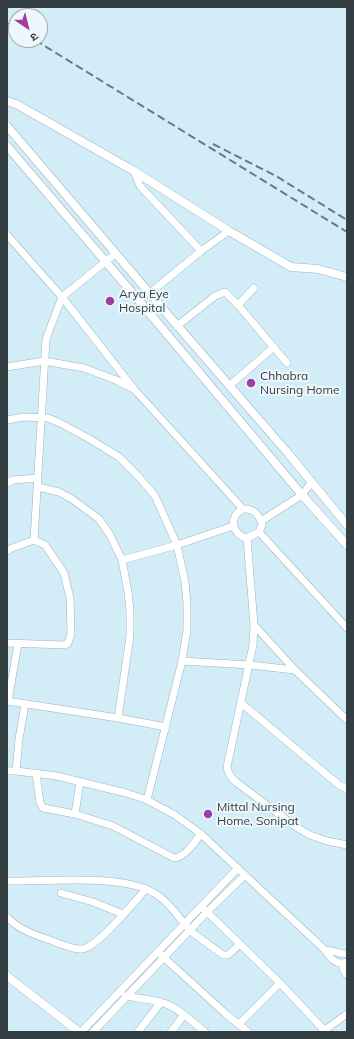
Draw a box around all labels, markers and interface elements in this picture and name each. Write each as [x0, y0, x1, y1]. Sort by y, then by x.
north arrow [8, 8, 48, 48]
text: उ [28, 29, 41, 45]
place label: Arya Eye Hospital [119, 287, 169, 315]
marker: Arya Eye Hospital [104, 295, 116, 307]
place label: Chhabra Nursing Home [260, 369, 339, 397]
marker: Chhabra Nursing Home [245, 377, 257, 389]
place label: Mittal Nursing Home, Sonipat [217, 800, 299, 828]
marker: Mittal Nursing Home, Sonipat [202, 808, 214, 820]

